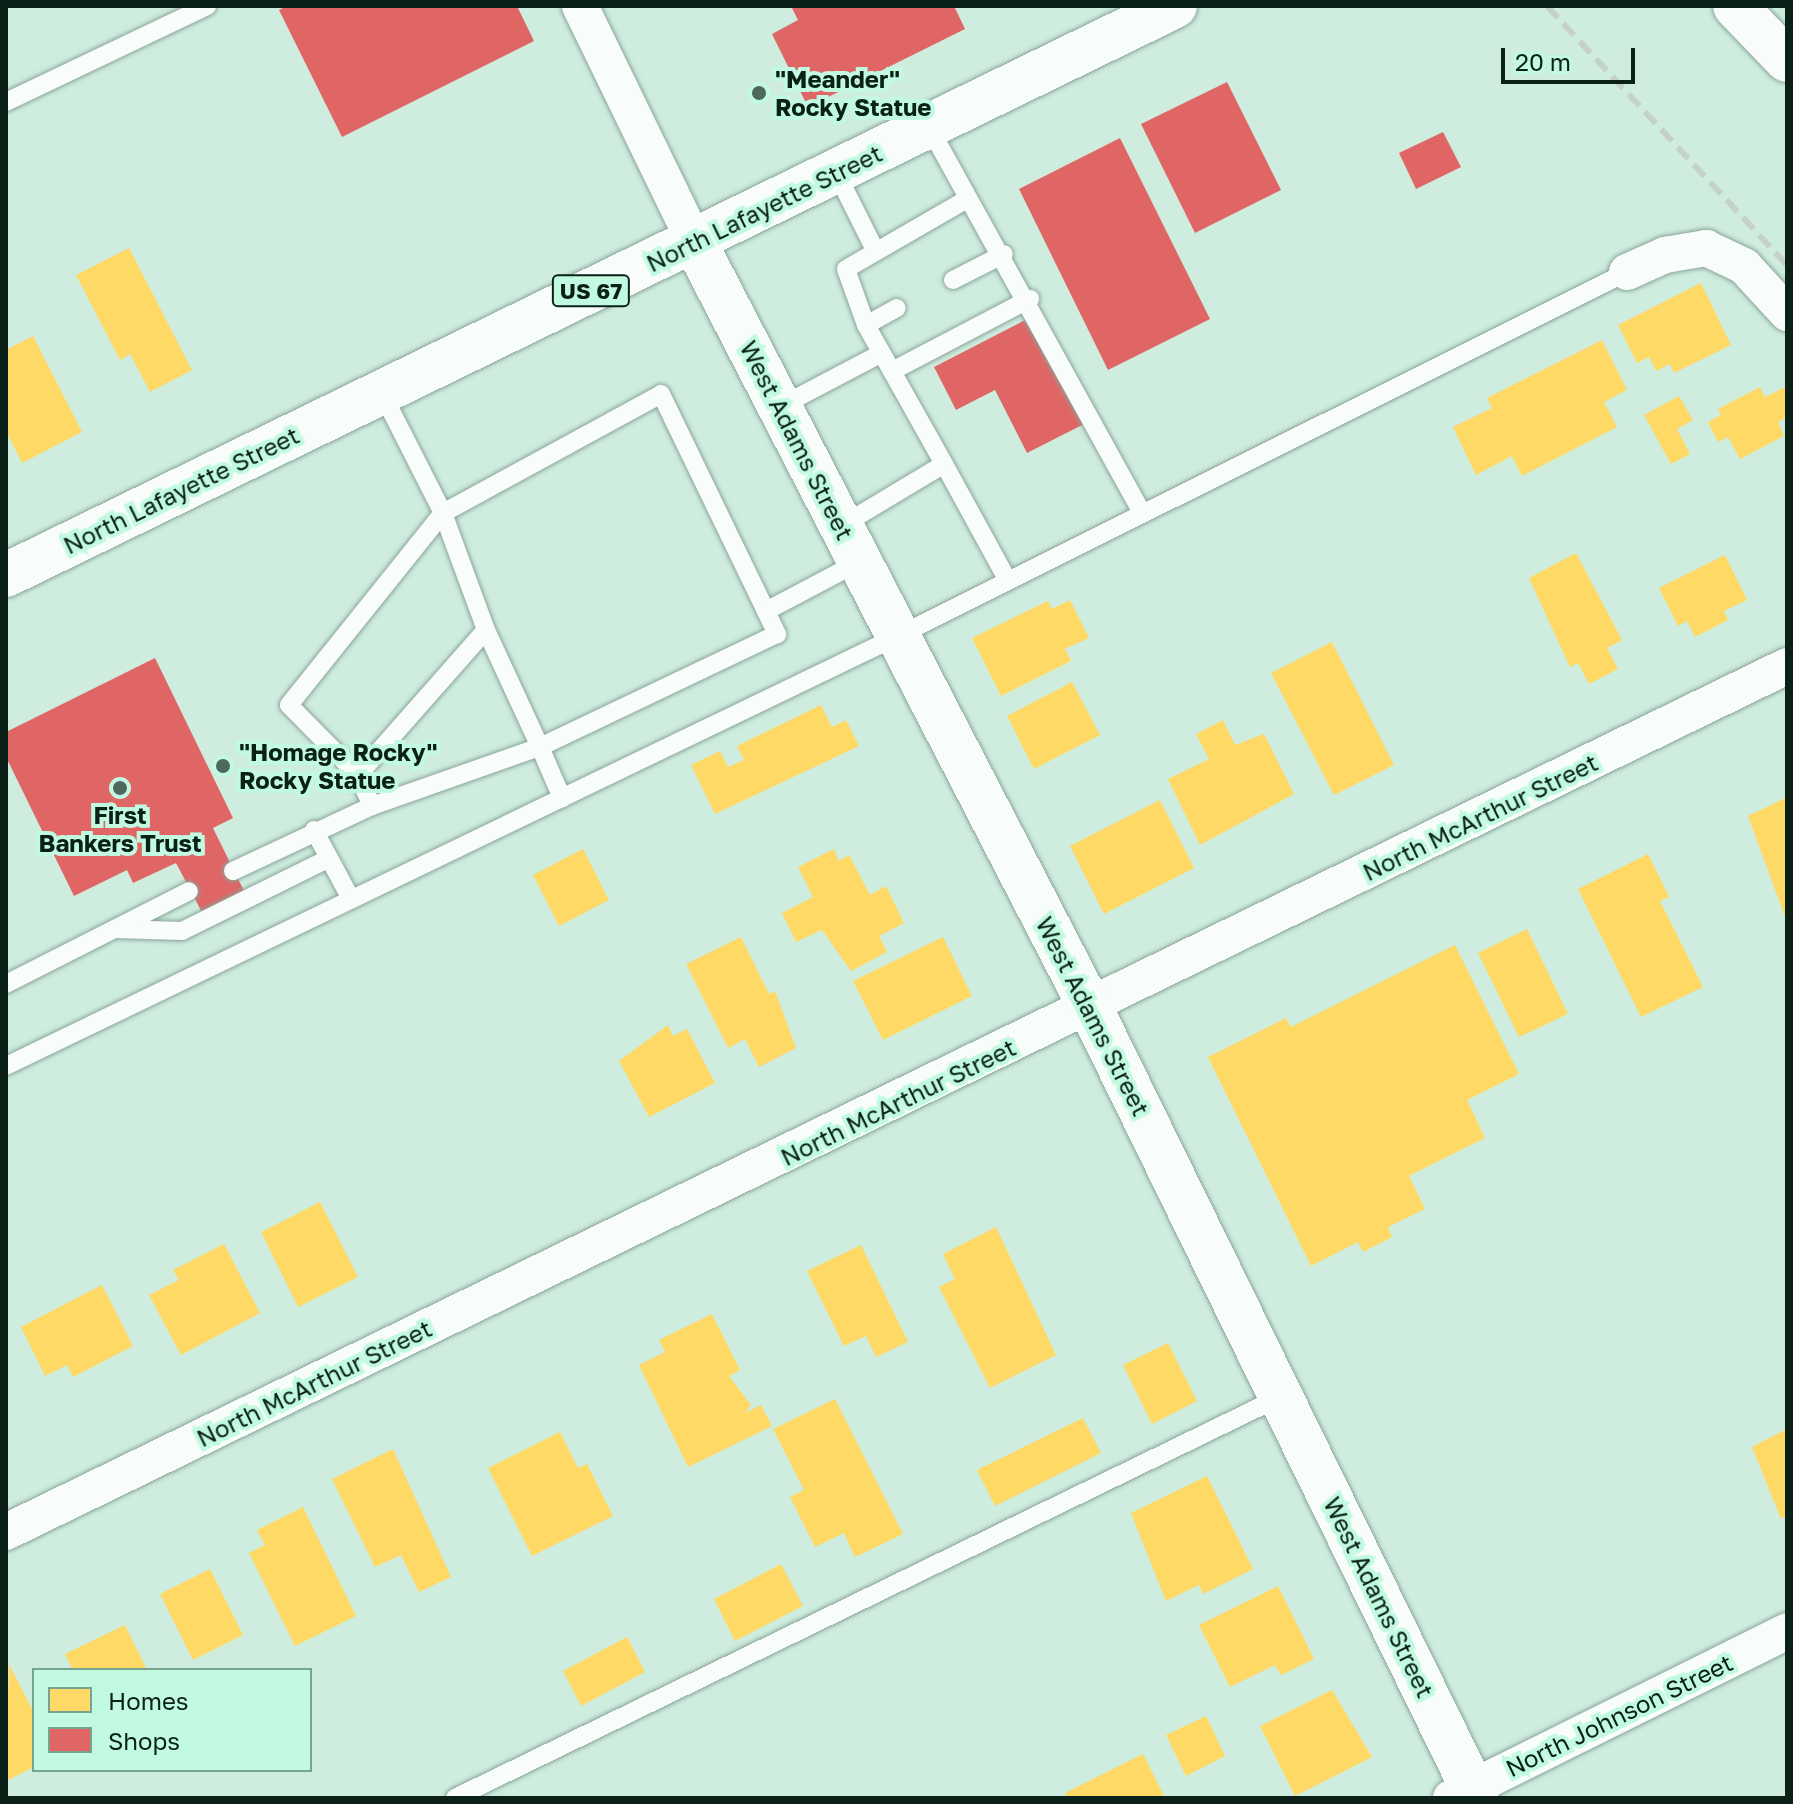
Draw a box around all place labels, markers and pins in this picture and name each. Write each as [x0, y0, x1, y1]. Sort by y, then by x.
place label: "Meander" Rocky Statue [775, 65, 931, 121]
marker: "Meander" Rocky Statue [750, 84, 768, 102]
place label: "Homage Rocky" Rocky Statue [239, 738, 437, 794]
marker: "Homage Rocky" Rocky Statue [214, 757, 232, 775]
marker: First Bankers Trust [111, 779, 129, 797]
place label: First Bankers Trust [39, 801, 201, 857]

